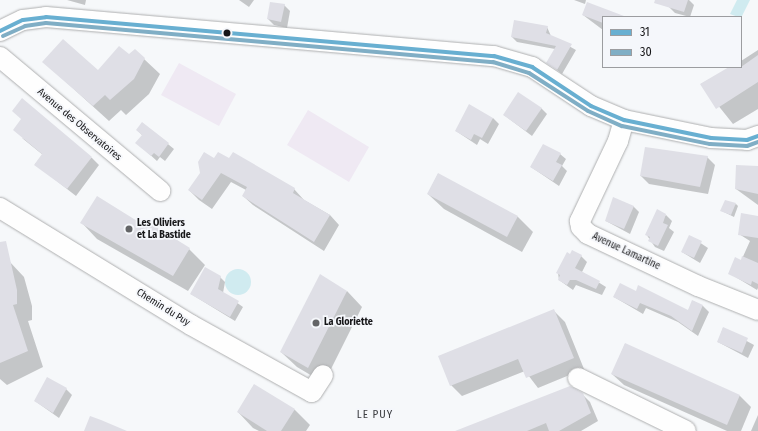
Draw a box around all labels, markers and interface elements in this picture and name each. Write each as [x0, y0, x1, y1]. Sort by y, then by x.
legend [602, 16, 742, 68]
text: 31 [640, 25, 650, 39]
unlabelled marker [222, 28, 232, 38]
text: 30 [640, 45, 652, 59]
street label: Avenue des Observatoires [34, 86, 124, 164]
place label: Les Oliviers et La Bastide [137, 217, 191, 240]
marker: Les Oliviers et La Bastide [124, 224, 134, 234]
street label: Avenue Lamartine [590, 231, 662, 273]
street label: Chemin du Puy [134, 287, 192, 329]
place label: La Gloriette [324, 317, 373, 329]
marker: La Gloriette [311, 318, 321, 328]
district label: LE PUY [357, 408, 393, 422]

